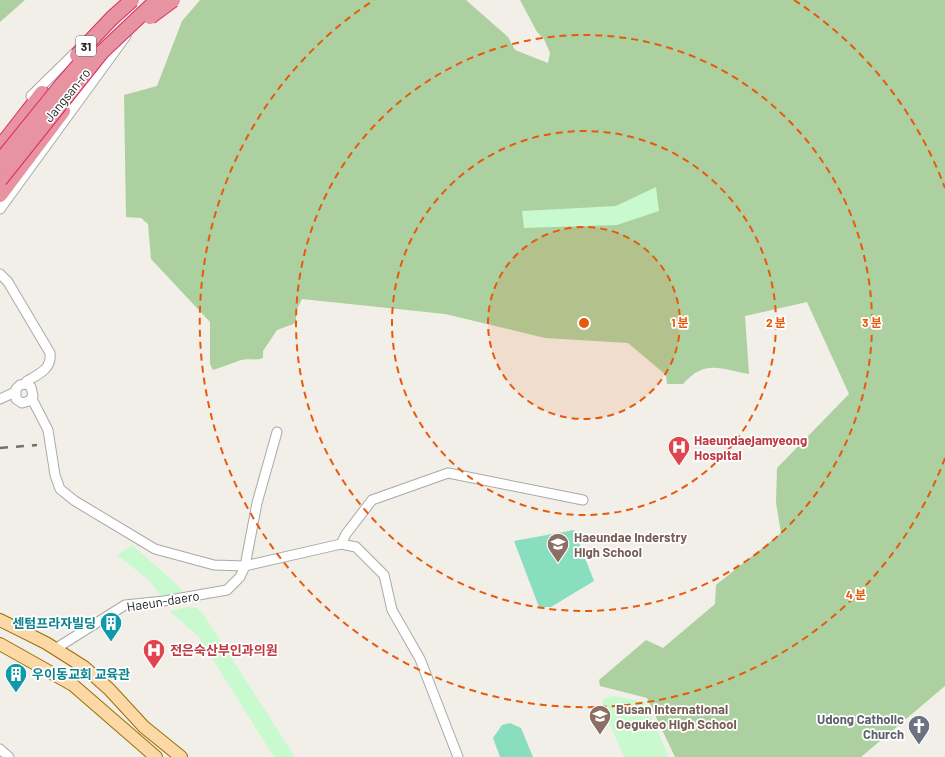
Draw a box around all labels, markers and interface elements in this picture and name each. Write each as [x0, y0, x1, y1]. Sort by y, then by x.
road number: 31 [76, 36, 96, 56]
street label: Jangsan-ro [40, 65, 94, 125]
text: 1 분 [671, 315, 689, 329]
text: 2 분 [766, 315, 786, 329]
text: 3 분 [862, 315, 882, 329]
centre of rings [577, 316, 591, 330]
place label: Haeundaejamyeong Hospital [694, 432, 807, 463]
hospital icon: Haeundaejamyeong Hospital [666, 434, 692, 467]
place label: Haeundae Inderstry High School [574, 529, 688, 560]
school or university icon: Haeundae Inderstry High School [545, 531, 571, 564]
street label: Haeun-daero [125, 587, 201, 615]
text: 4 분 [846, 587, 866, 601]
building icon: 센텀프라자빌딩 [98, 610, 124, 643]
place label: 센텀프라자빌딩 [12, 615, 96, 631]
hospital icon: 전은숙산부인과의원 [141, 637, 167, 670]
place label: 전은숙산부인과의원 [170, 642, 278, 658]
building icon: 우이동교회 교육관 [3, 661, 29, 694]
place label: 우이동교회 교육관 [32, 666, 130, 682]
place label: Busan International Oegukeo High School [616, 701, 737, 732]
school or university icon: Busan International Oegukeo High School [587, 703, 613, 736]
place label: Udong Catholic Church [817, 711, 904, 742]
church icon: Udong Catholic Church [906, 713, 932, 746]

